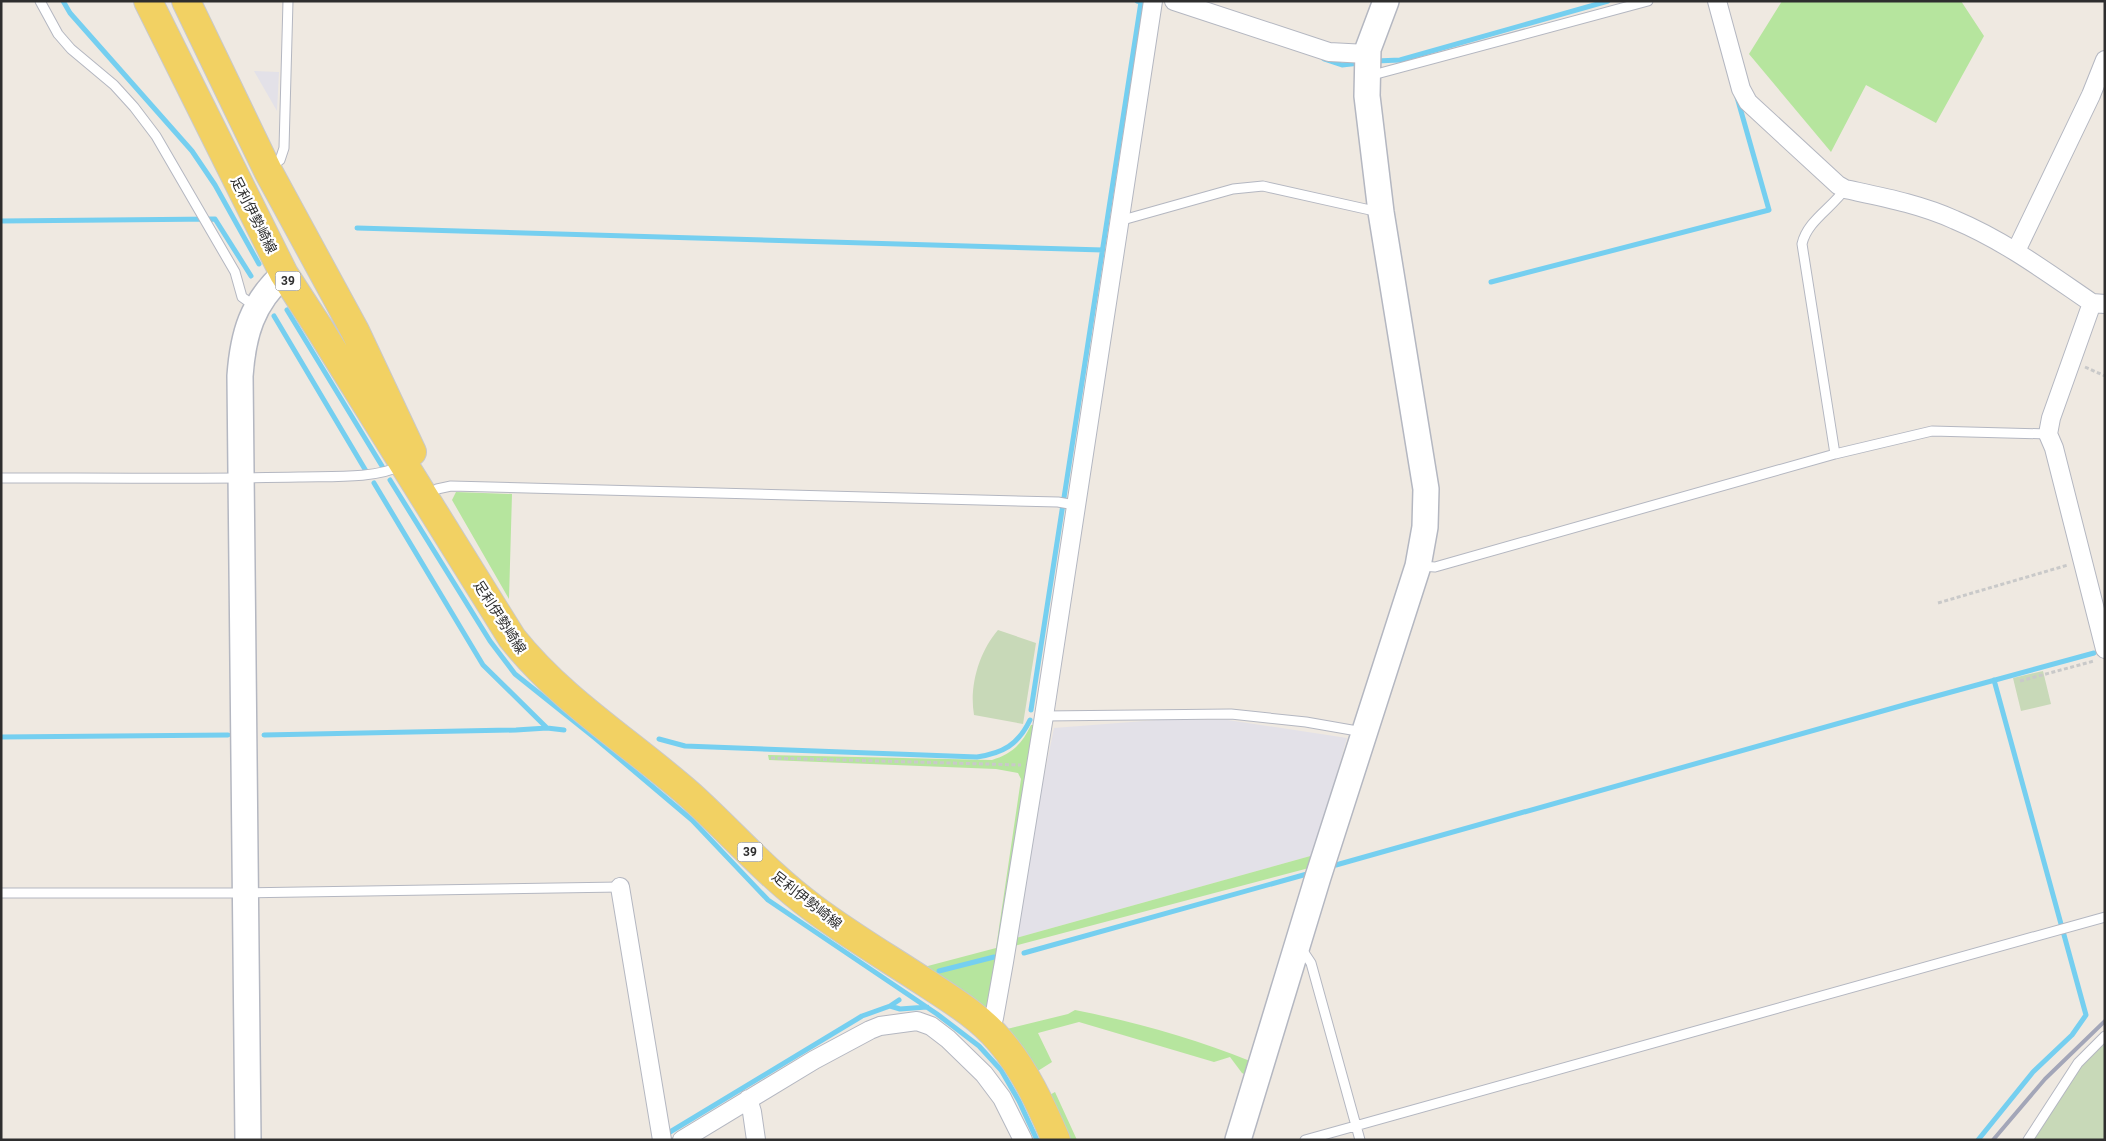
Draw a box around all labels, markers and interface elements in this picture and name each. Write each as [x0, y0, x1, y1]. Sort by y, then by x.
street label: 足利伊勢崎線 [228, 174, 280, 256]
road number: 39 [276, 272, 300, 290]
street label: 足利伊勢崎線 [470, 577, 530, 657]
road number: 39 [738, 842, 762, 862]
street label: 足利伊勢崎線 [769, 868, 845, 932]

